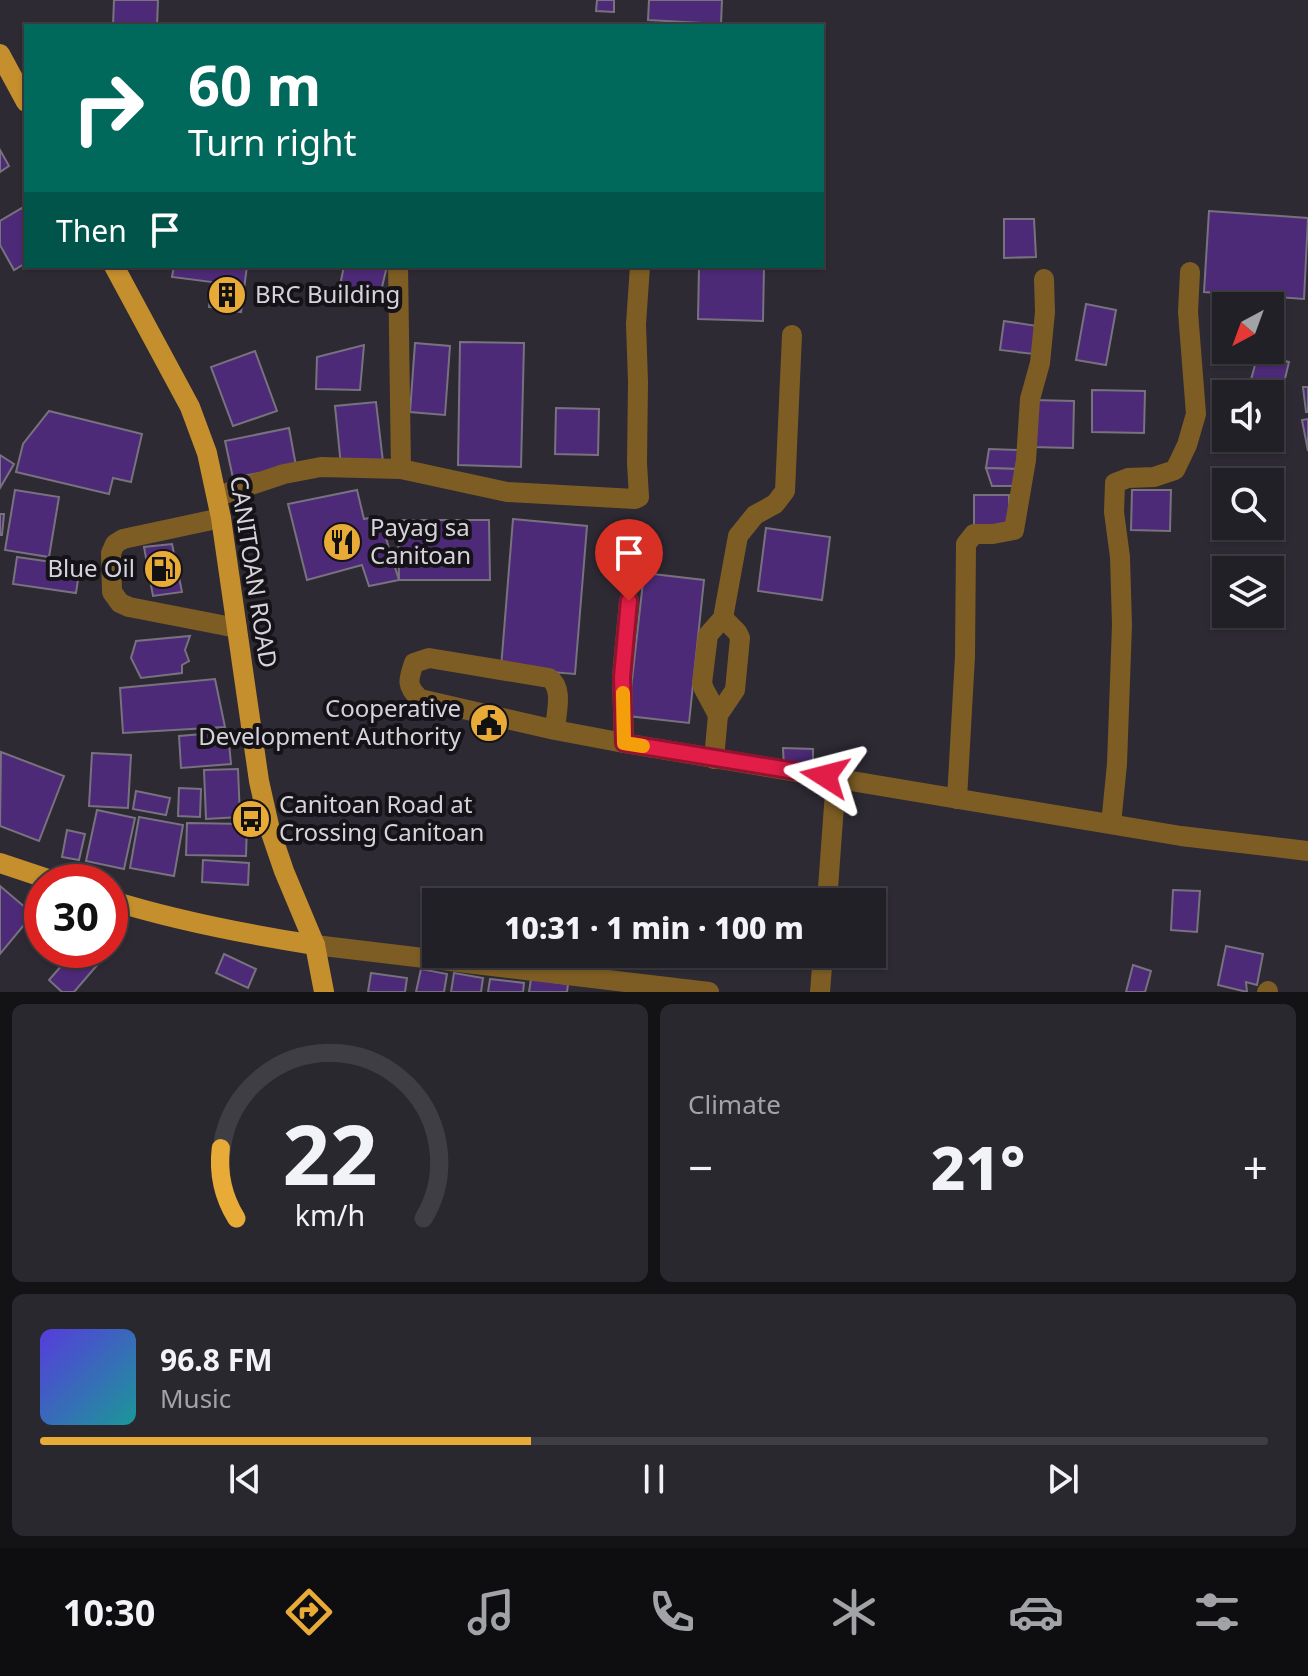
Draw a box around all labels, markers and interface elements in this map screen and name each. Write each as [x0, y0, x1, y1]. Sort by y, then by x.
text: 60 m [188, 46, 321, 122]
icon: right [56, 56, 160, 160]
text: Turn right [188, 118, 356, 167]
icon: arrive [143, 208, 187, 252]
text: Then [56, 210, 127, 251]
building icon: BRC Building [206, 274, 248, 316]
place label: BRC Building [255, 277, 400, 310]
north arrow [1212, 292, 1284, 364]
map controls [1212, 292, 1284, 628]
button: sound [1212, 380, 1284, 452]
button: search [1212, 468, 1284, 540]
street label: CANITOAN ROAD [223, 473, 286, 670]
place label: Payag sa Canitoan [370, 510, 471, 571]
pin [595, 519, 663, 601]
restaurant icon: Payag sa Canitoan [321, 521, 363, 563]
icon: arrive [607, 531, 651, 575]
fuel station icon: Blue Oil [142, 548, 184, 590]
place label: Blue Oil [47, 551, 135, 584]
button: layers [1212, 556, 1284, 628]
place label: Cooperative Development Authority [198, 691, 462, 752]
public building icon: Cooperative Development Authority [468, 702, 510, 744]
position arrow [783, 734, 867, 818]
place label: Canitoan Road at Crossing Canitoan [279, 787, 484, 848]
bus stop icon: Canitoan Road at Crossing Canitoan [230, 798, 272, 840]
speed limit sign: 30 [24, 864, 128, 968]
text: 10:31 · 1 min · 100 m [504, 907, 804, 948]
text: Climate [688, 1086, 781, 1122]
text: 22 [282, 1096, 378, 1209]
text: 21° [931, 1126, 1025, 1208]
text: − [688, 1137, 713, 1197]
text: + [1243, 1137, 1268, 1197]
text: km/h [295, 1195, 365, 1234]
text: 96.8 FM [160, 1339, 272, 1380]
text: Music [160, 1380, 231, 1416]
icon: previous [223, 1457, 267, 1501]
icon: pause [632, 1457, 676, 1501]
icon: next [1041, 1457, 1085, 1501]
icon: directions [281, 1584, 337, 1640]
icon: music [463, 1584, 519, 1640]
icon: phone [644, 1584, 700, 1640]
icon: climate [826, 1584, 882, 1640]
icon: car [1008, 1584, 1064, 1640]
icon: filters [1189, 1584, 1245, 1640]
text: 10:30 [63, 1588, 155, 1637]

